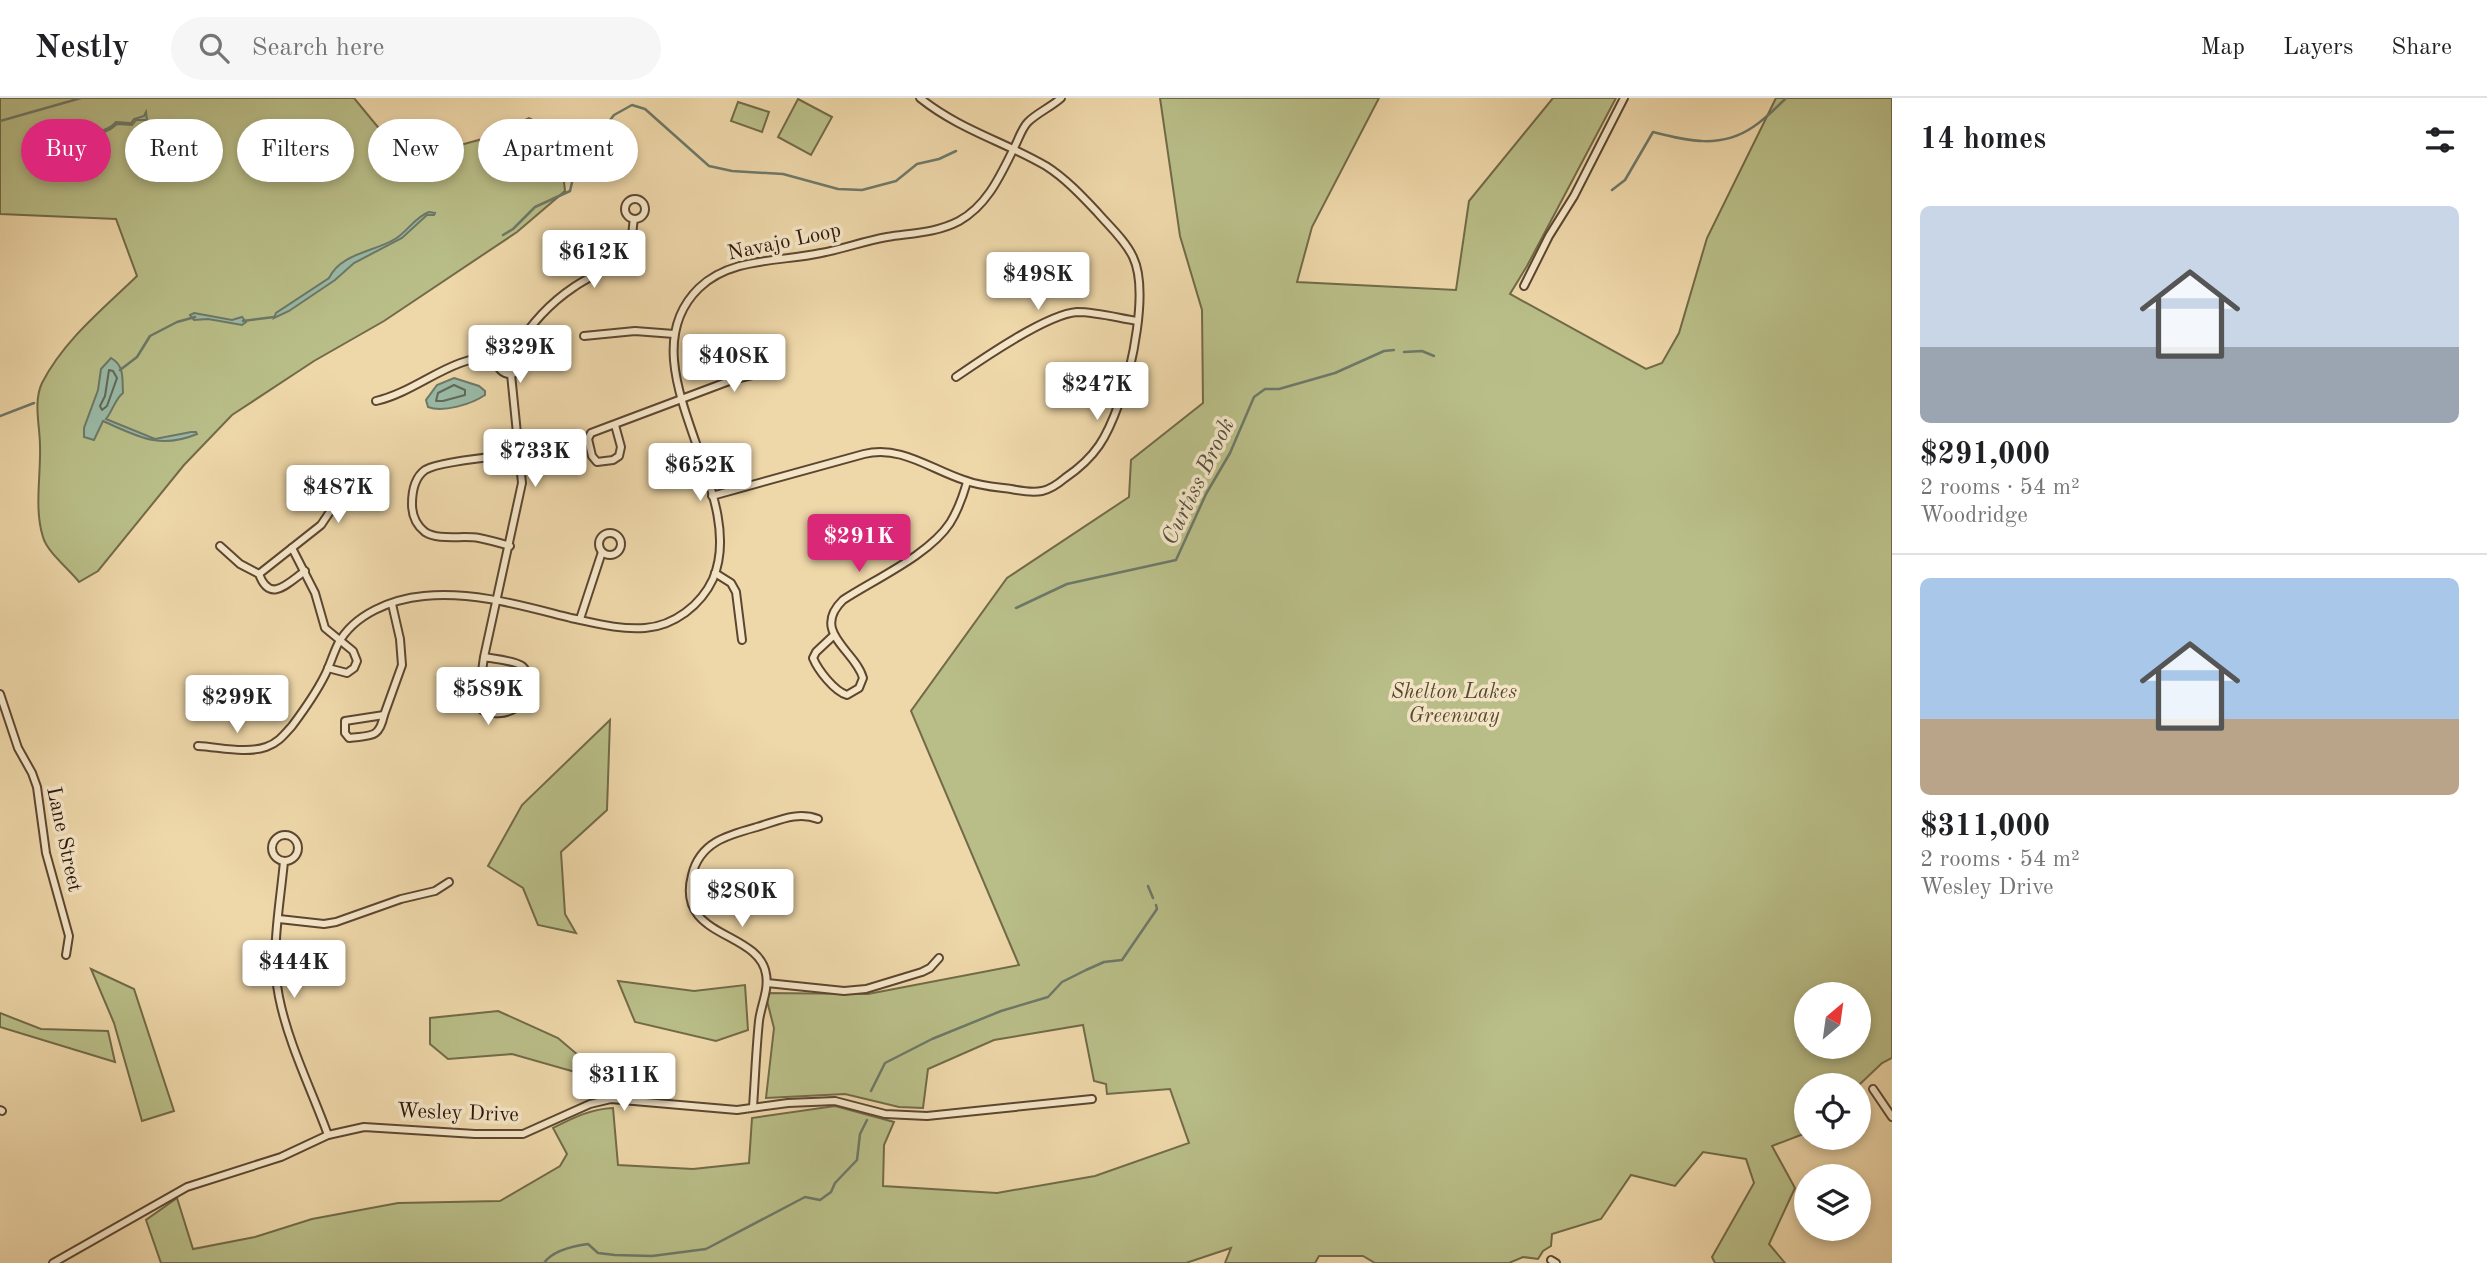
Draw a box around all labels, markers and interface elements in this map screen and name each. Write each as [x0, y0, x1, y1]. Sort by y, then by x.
search box [171, 17, 661, 80]
icon: search [195, 29, 233, 67]
text: Nestly [35, 32, 129, 65]
text: Search here [251, 35, 385, 61]
text: Map [2201, 36, 2245, 60]
text: Layers [2283, 36, 2353, 60]
text: Share [2391, 36, 2452, 60]
chip: Buy [21, 119, 111, 182]
chip: Rent [125, 119, 223, 182]
chip: Filters [237, 119, 354, 182]
chip: New [368, 119, 464, 182]
chip: Apartment [478, 119, 638, 182]
icon: filters [2421, 121, 2459, 159]
text: 14 homes [1920, 125, 2046, 155]
street label: Navajo Loop [726, 220, 843, 265]
pin: $612K [545, 230, 643, 290]
text: $612K [558, 241, 630, 264]
icon: home [2127, 251, 2253, 377]
pin: $498K [989, 252, 1087, 312]
text: $498K [1002, 263, 1074, 286]
pin: $329K [471, 326, 569, 385]
pin: $408K [685, 334, 783, 394]
text: $329K [484, 336, 556, 359]
text: $408K [698, 345, 770, 368]
pin: $247K [1048, 362, 1146, 422]
text: $247K [1061, 373, 1133, 396]
water label: Curtiss Brook [1158, 415, 1239, 549]
pin: $733K [486, 430, 584, 489]
text: $733K [499, 440, 571, 463]
text: $291,000 [1920, 440, 2050, 470]
pin: $652K [651, 444, 749, 503]
text: $652K [664, 454, 736, 477]
pin: $487K [289, 466, 387, 525]
text: $487K [302, 476, 374, 499]
text: 2 rooms · 54 m² [1920, 476, 2080, 499]
text: Woodridge [1920, 504, 2028, 527]
pin: $291K [810, 514, 908, 574]
text: $291K [823, 525, 895, 548]
icon: home [2127, 623, 2253, 749]
pin: $589K [439, 668, 537, 727]
pin: $299K [188, 676, 286, 735]
text: $589K [452, 678, 524, 701]
park label: Shelton Lakes Greenway [1391, 682, 1517, 727]
text: $299K [201, 686, 273, 709]
street label: Lane Street [42, 785, 85, 894]
text: $311,000 [1920, 812, 2050, 842]
text: 2 rooms · 54 m² [1920, 848, 2080, 871]
pin: $280K [693, 870, 791, 929]
text: Wesley Drive [1920, 876, 2054, 899]
text: $280K [706, 880, 778, 903]
pin: $444K [245, 940, 343, 1000]
text: $444K [258, 951, 330, 974]
north arrow [1794, 982, 1871, 1059]
map controls [1794, 982, 1871, 1241]
pin: $311K [575, 1054, 673, 1113]
text: $311K [588, 1064, 660, 1087]
button: locate [1794, 1073, 1871, 1150]
street label: Wesley Drive [397, 1101, 519, 1126]
button: layers [1794, 1164, 1871, 1241]

